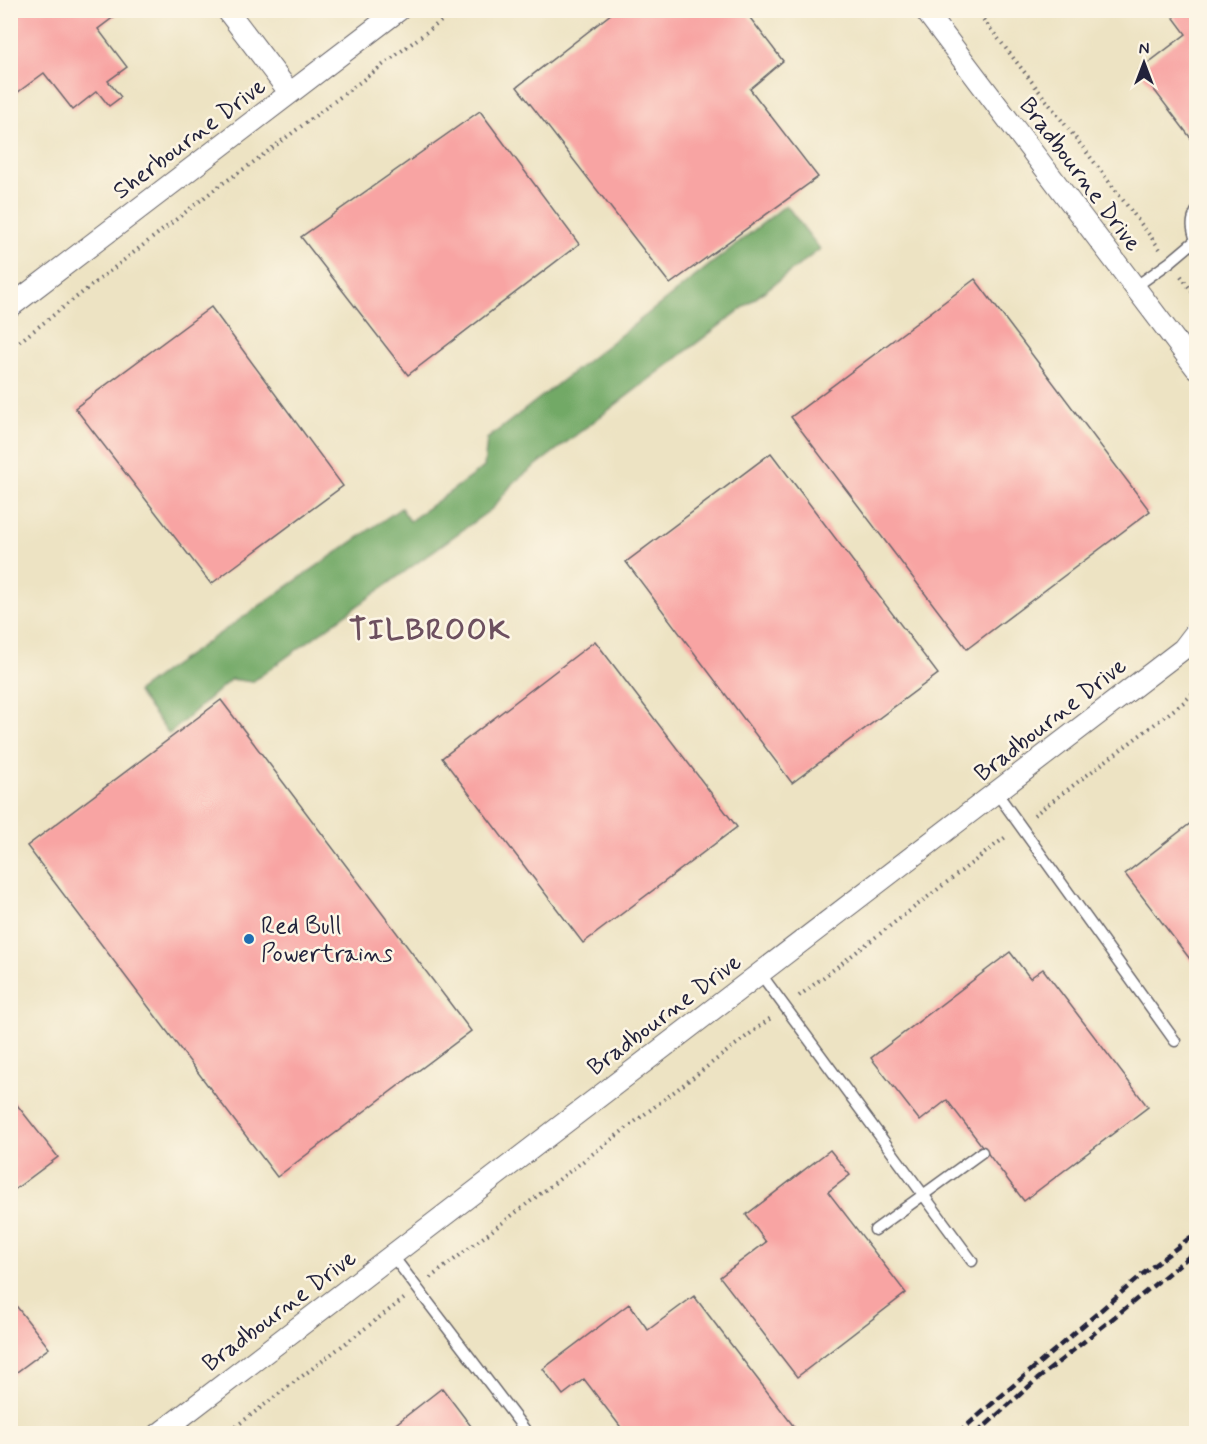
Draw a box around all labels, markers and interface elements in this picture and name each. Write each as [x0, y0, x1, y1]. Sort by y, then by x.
north arrow [1114, 33, 1174, 93]
text: N [1139, 39, 1149, 60]
street label: Sherbourne Drive [107, 71, 273, 207]
street label: Bradbourne Drive [1012, 92, 1148, 258]
district label: TILBROOK [349, 611, 511, 650]
street label: Bradbourne Drive [968, 651, 1133, 789]
place label: Red Bull Powertrains [261, 911, 393, 970]
marker: Red Bull Powertrains [242, 932, 256, 946]
street label: Bradbourne Drive [582, 947, 748, 1083]
street label: Bradbourne Drive [197, 1243, 363, 1379]

